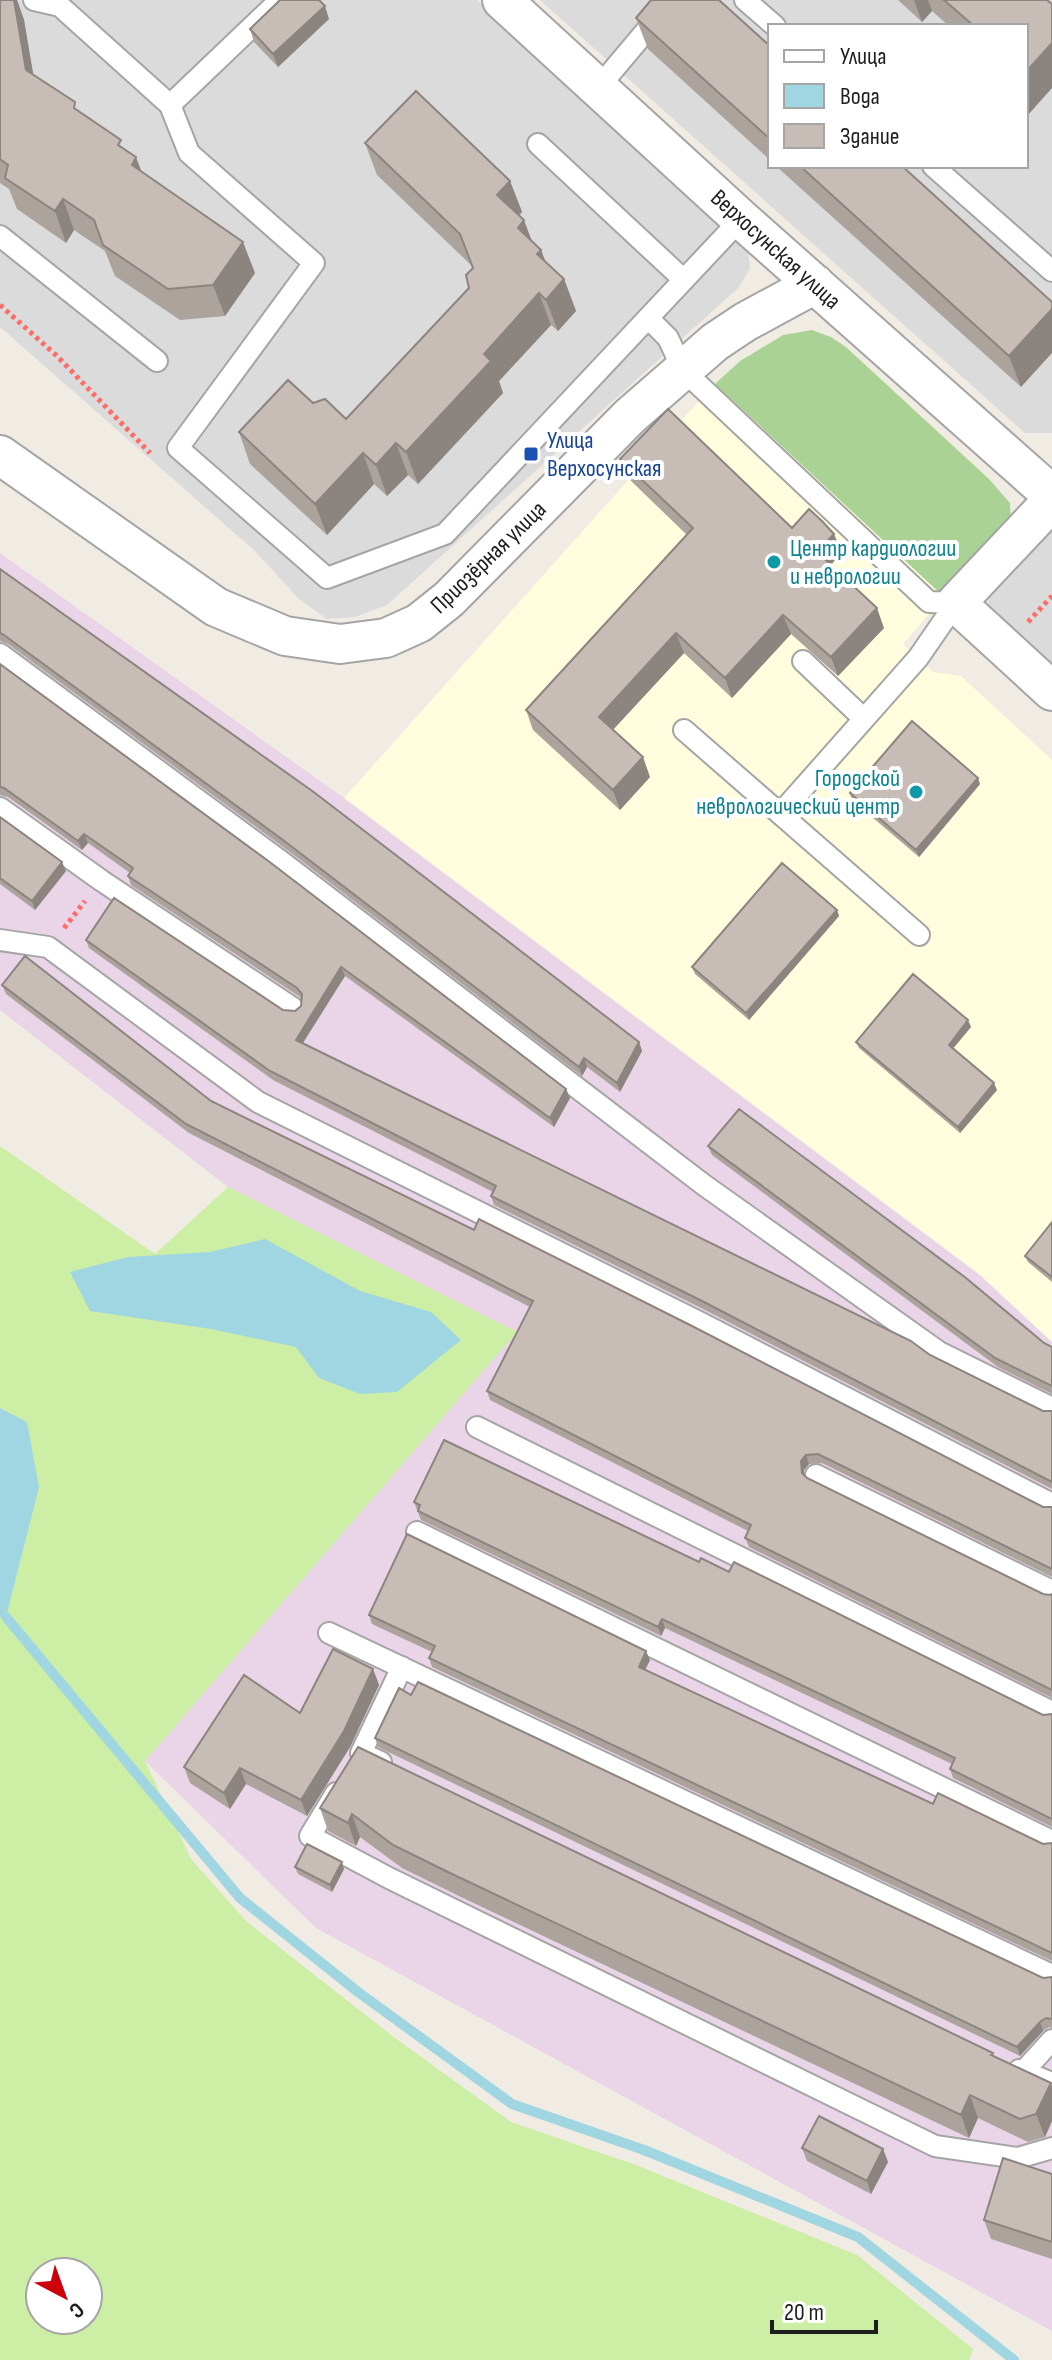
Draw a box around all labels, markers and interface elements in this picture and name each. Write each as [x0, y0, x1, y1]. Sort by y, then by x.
legend [768, 24, 1028, 168]
text: Улица [840, 42, 886, 71]
text: Вода [840, 82, 880, 111]
text: Здание [840, 122, 899, 151]
street label: Верхосунская улица [705, 183, 847, 315]
place label: Улица Верхосунская [547, 426, 661, 483]
marker: Улица Верхосунская [522, 445, 540, 463]
street label: Приозёрная улица [424, 495, 552, 620]
place label: Центр кардиологии и неврологии [790, 534, 956, 591]
marker: Центр кардиологии и неврологии [765, 553, 783, 571]
place label: Городской неврологический центр [696, 764, 900, 821]
marker: Городской неврологический центр [907, 783, 925, 801]
north arrow [24, 2256, 104, 2336]
scale bar [772, 2284, 876, 2334]
text: С [63, 2296, 89, 2324]
text: 20 m [784, 2298, 824, 2327]

